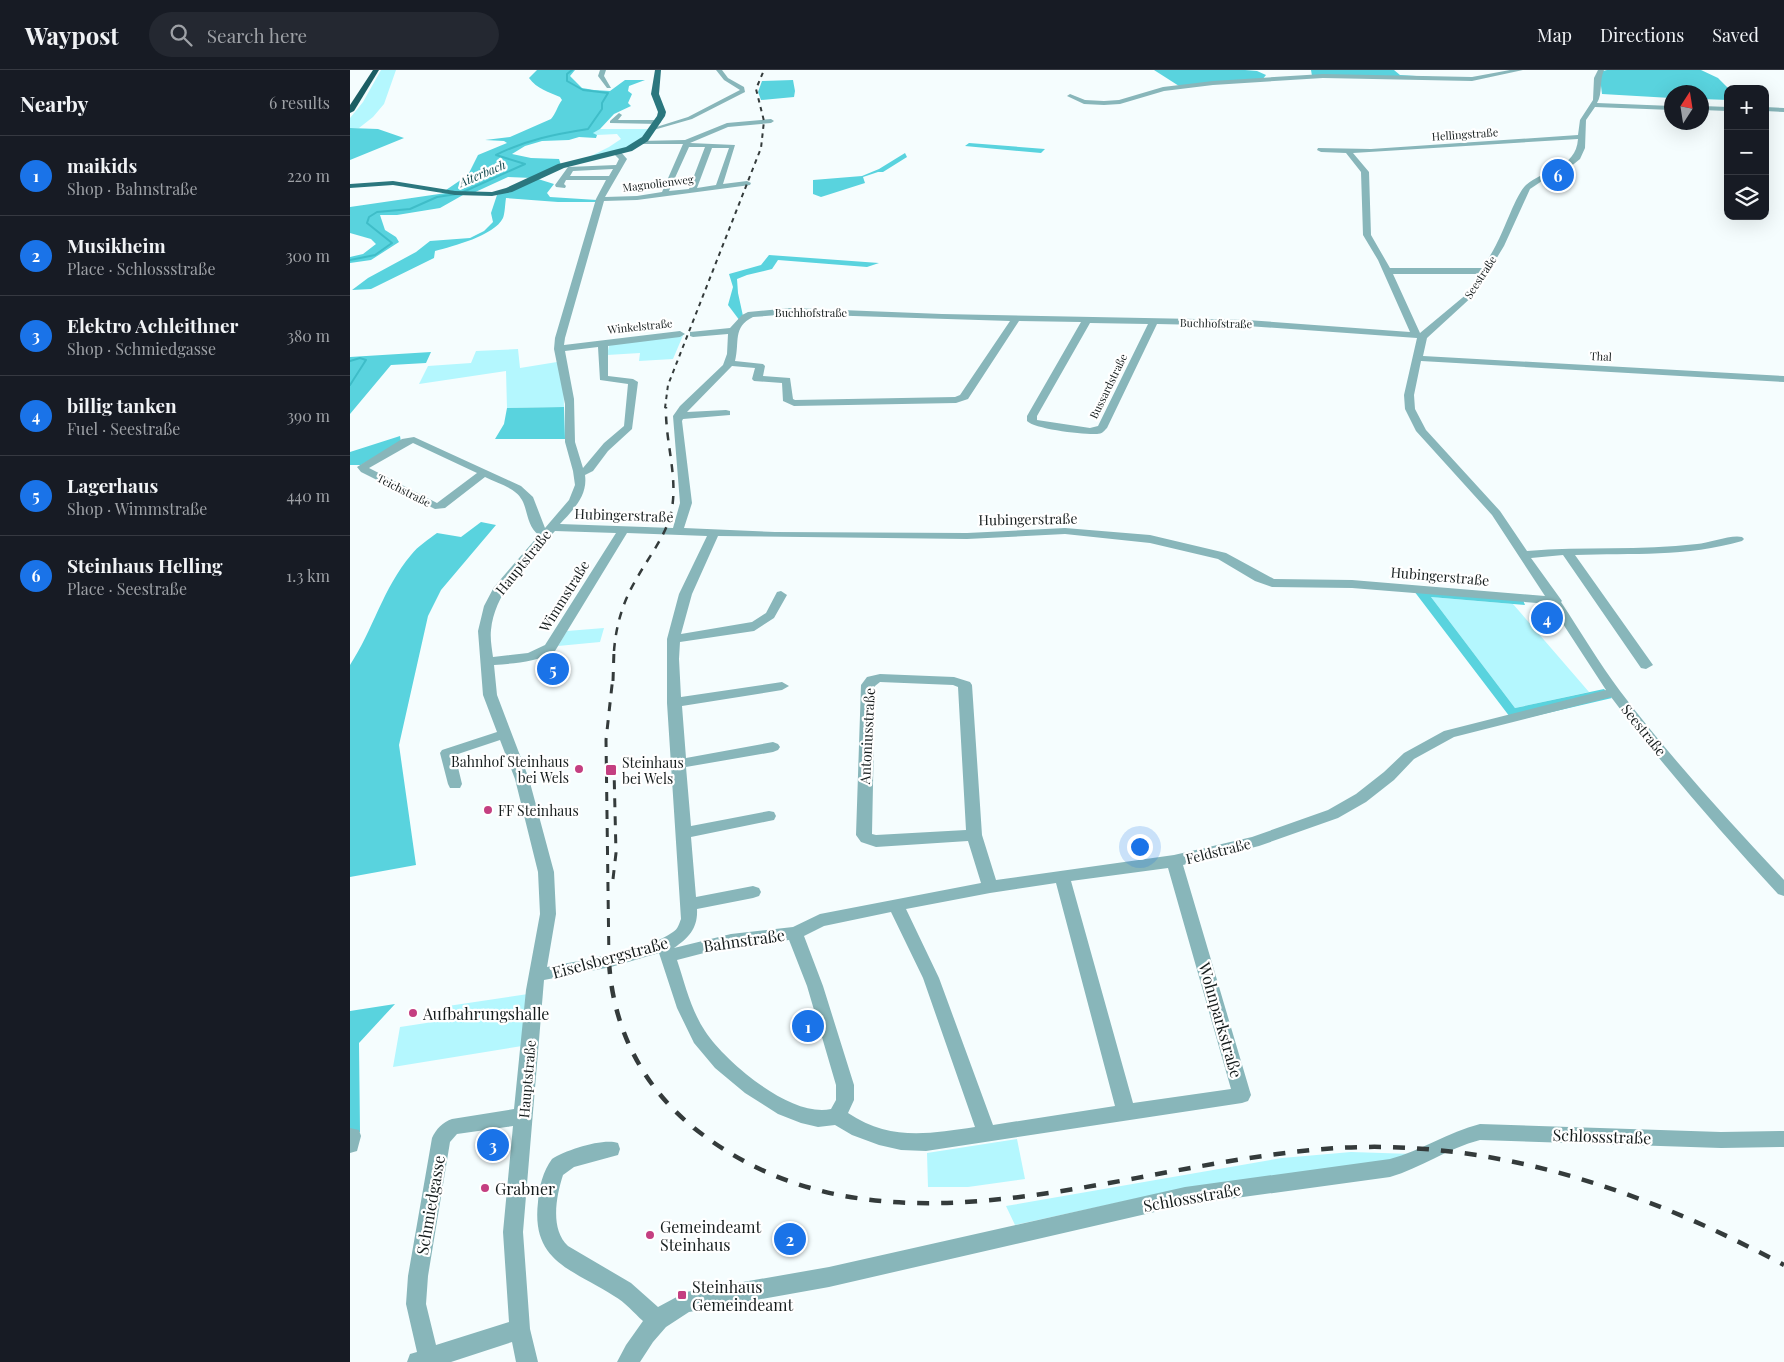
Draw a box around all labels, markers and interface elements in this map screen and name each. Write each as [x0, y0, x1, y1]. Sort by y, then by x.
search box [149, 12, 499, 57]
text: Waypost [25, 19, 119, 51]
icon: search [167, 21, 195, 49]
text: Search here [207, 22, 307, 48]
text: Map [1537, 23, 1572, 47]
text: Directions [1600, 23, 1684, 47]
text: Saved [1712, 23, 1759, 47]
north arrow [1664, 85, 1709, 130]
map controls [1724, 85, 1769, 220]
button: + [1724, 85, 1769, 130]
text: Nearby [20, 89, 89, 117]
text: 6 results [269, 92, 330, 113]
street label: Hellingstraße [1431, 124, 1499, 144]
button: − [1724, 130, 1769, 175]
text: maikids [67, 152, 137, 178]
water label: Aiterbach [454, 156, 508, 191]
pin: 6 [1542, 156, 1574, 194]
text: 1 [33, 165, 39, 186]
text: 220 m [287, 165, 330, 186]
street label: Magnolienweg [622, 171, 695, 195]
button: layers [1724, 175, 1769, 220]
text: Shop · Bahnstraße [67, 178, 198, 199]
text: Musikheim [67, 232, 166, 258]
text: 2 [32, 245, 40, 266]
text: 300 m [285, 245, 330, 266]
street label: Seestraße [1461, 252, 1500, 301]
text: Place · Schlossstraße [67, 258, 215, 279]
street label: Buchhofstraße [775, 305, 848, 320]
text: Elektro Achleithner [67, 312, 238, 338]
street label: Winkelstraße [606, 315, 674, 337]
street label: Buchhofstraße [1180, 315, 1253, 331]
text: 3 [32, 325, 40, 346]
text: 380 m [287, 325, 330, 346]
text: Shop · Schmiedgasse [67, 338, 216, 359]
street label: Thal [1590, 348, 1612, 364]
street label: Bussardstraße [1086, 351, 1130, 421]
text: billig tanken [67, 392, 177, 418]
text: 4 [32, 405, 40, 426]
text: 390 m [287, 405, 330, 426]
text: Fuel · Seestraße [67, 418, 180, 439]
street label: Teichstraße [375, 470, 434, 510]
text: Lagerhaus [67, 472, 158, 498]
text: 5 [32, 485, 40, 506]
text: 440 m [286, 485, 330, 506]
text: Shop · Wimmstraße [67, 498, 207, 519]
street label: Hubingerstraße [574, 504, 674, 526]
street label: Hubingerstraße [978, 509, 1078, 529]
street label: Hauptstraße [491, 526, 555, 598]
text: Steinhaus Helling [67, 552, 222, 578]
street label: Wimmstraße [534, 557, 594, 636]
street label: Hubingerstraße [1390, 562, 1490, 590]
text: 6 [32, 565, 40, 586]
text: 1.3 km [286, 565, 330, 586]
text: Place · Seestraße [67, 578, 187, 599]
pin: 4 [1531, 599, 1563, 637]
pin: 5 [537, 650, 569, 688]
street label: Antoniusstraße [855, 687, 879, 786]
street label: Seestraße [1617, 700, 1671, 760]
place label: Bahnhof Steinhaus bei Wels [451, 752, 569, 787]
place label: Steinhaus bei Wels [622, 753, 684, 788]
marker: Bahnhof Steinhaus bei Wels [573, 763, 585, 775]
marker: Steinhaus bei Wels [604, 763, 618, 777]
place label: FF Steinhaus [498, 801, 579, 820]
marker: FF Steinhaus [482, 804, 494, 816]
your location [1127, 834, 1153, 860]
street label: Feldstraße [1183, 834, 1253, 868]
street label: Bahnstraße [702, 924, 786, 956]
street label: Eiselsbergstraße [550, 931, 670, 983]
street label: Wohnparkstraße [1194, 959, 1248, 1080]
place label: Aufbahrungshalle [422, 1003, 549, 1024]
marker: Aufbahrungshalle [407, 1007, 419, 1019]
pin: 1 [792, 1007, 824, 1045]
street label: Hauptstraße [514, 1039, 540, 1119]
street label: Schlossstraße [1552, 1124, 1652, 1148]
pin: 3 [477, 1126, 509, 1164]
street label: Schmiedgasse [411, 1154, 449, 1256]
place label: Grabner [495, 1178, 555, 1199]
street label: Schlossstraße [1142, 1178, 1242, 1216]
marker: Grabner [479, 1182, 491, 1194]
place label: Gemeindeamt Steinhaus [660, 1216, 761, 1255]
pin: 2 [774, 1220, 806, 1258]
marker: Gemeindeamt Steinhaus [644, 1229, 656, 1241]
place label: Steinhaus Gemeindeamt [692, 1276, 793, 1315]
marker: Steinhaus Gemeindeamt [676, 1289, 688, 1301]

